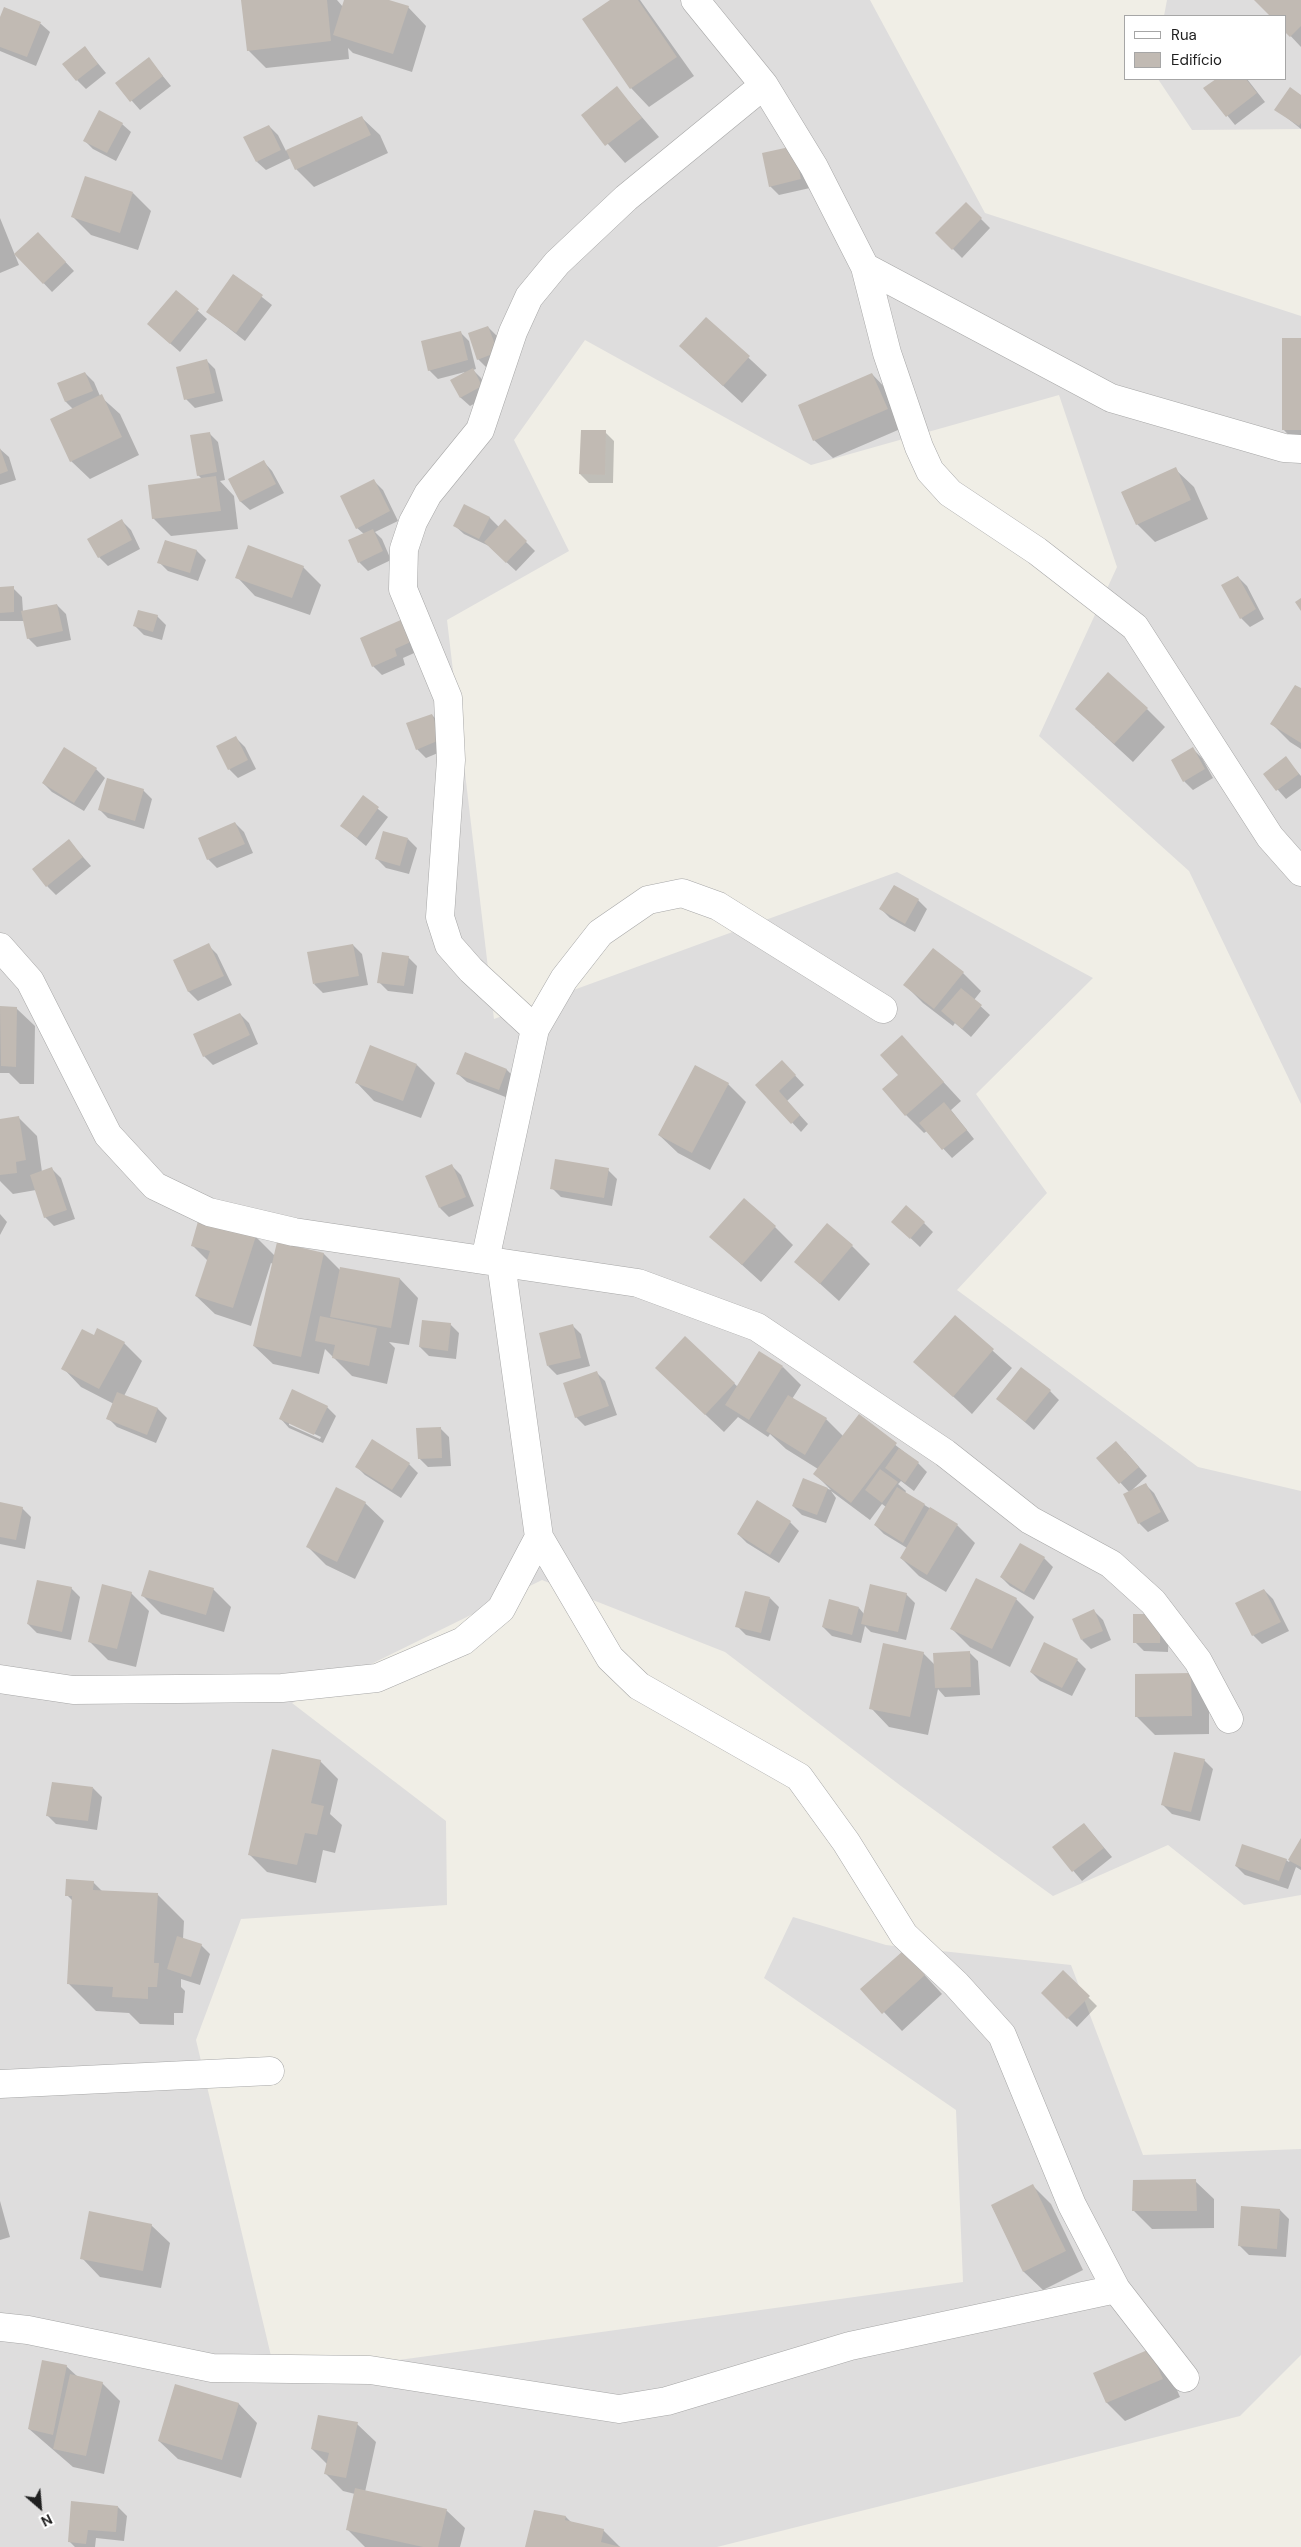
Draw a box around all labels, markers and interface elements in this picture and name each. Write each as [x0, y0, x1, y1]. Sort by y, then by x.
legend [1124, 15, 1286, 80]
text: Rua [1171, 25, 1197, 45]
text: Edifício [1171, 50, 1222, 70]
north arrow [15, 2482, 65, 2532]
text: N [38, 2510, 55, 2531]

